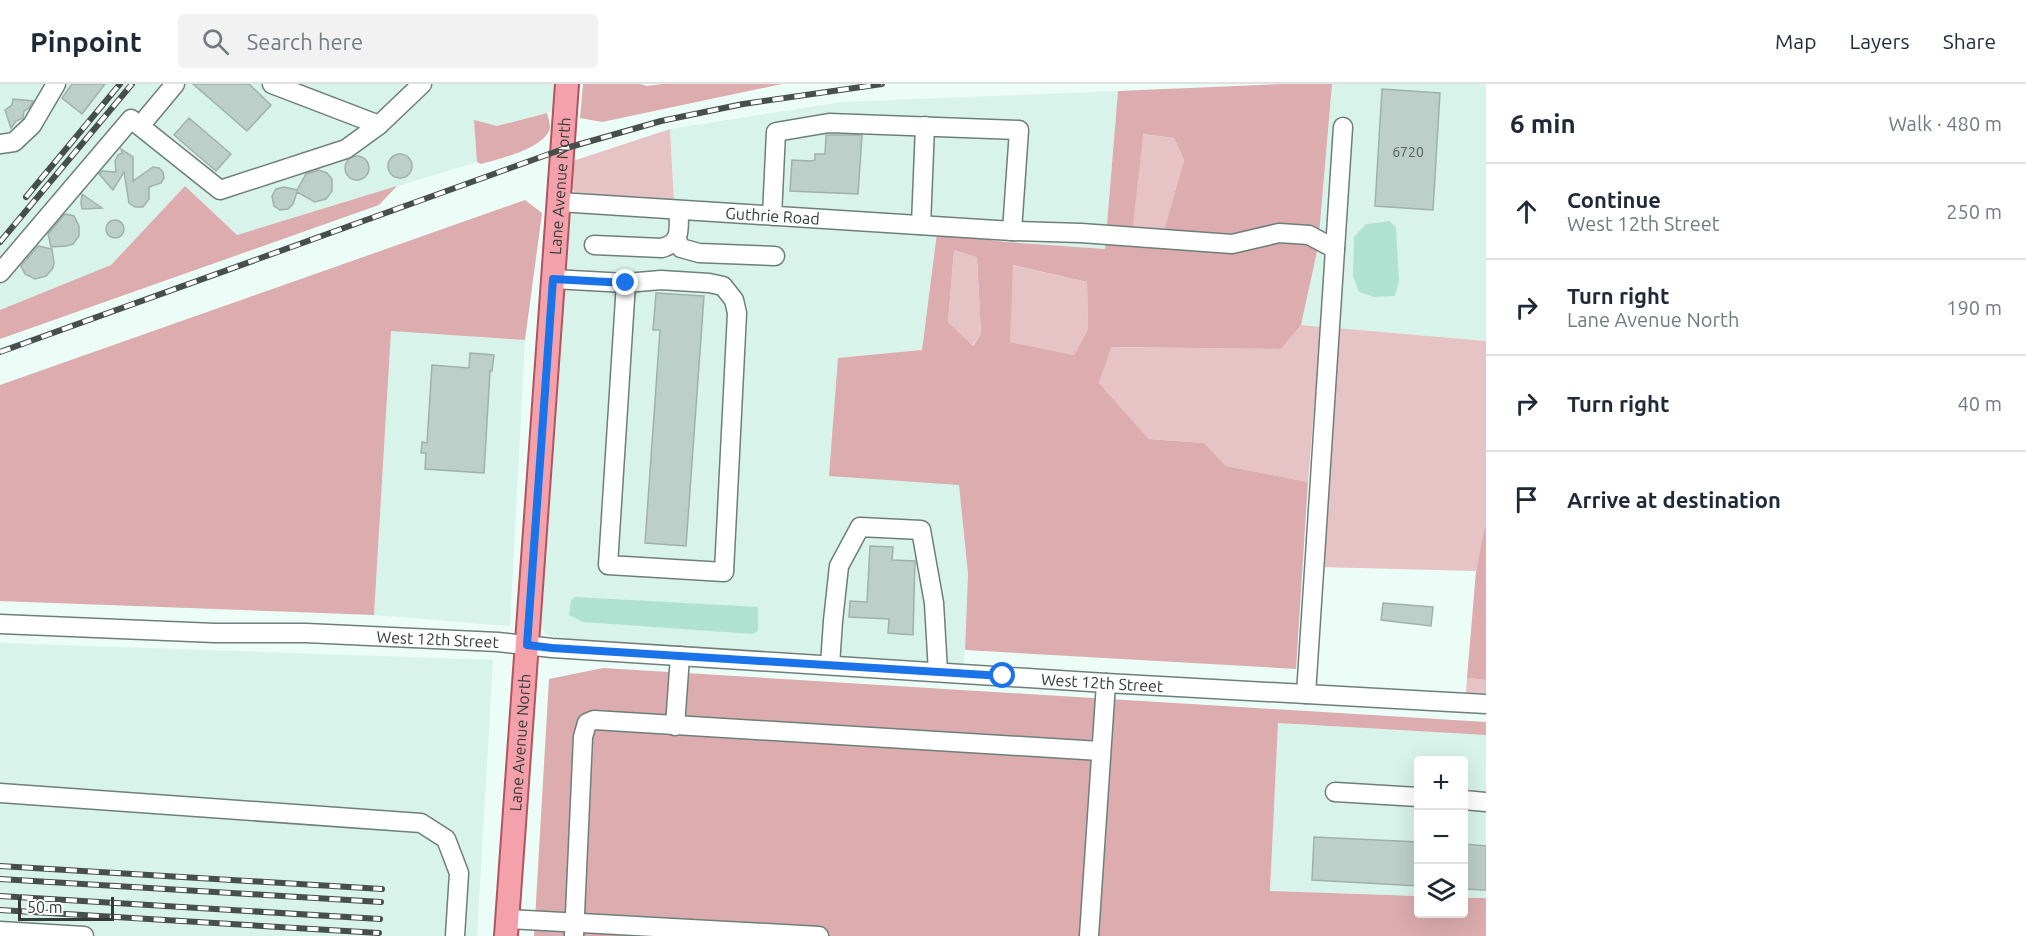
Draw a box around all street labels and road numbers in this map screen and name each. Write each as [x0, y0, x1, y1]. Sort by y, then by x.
street label: Lane Avenue North [546, 116, 574, 255]
street label: Guthrie Road [725, 204, 820, 228]
street label: West 12th Street [376, 627, 500, 651]
street label: West 12th Street [1041, 670, 1164, 695]
street label: Lane Avenue North [506, 673, 534, 812]

